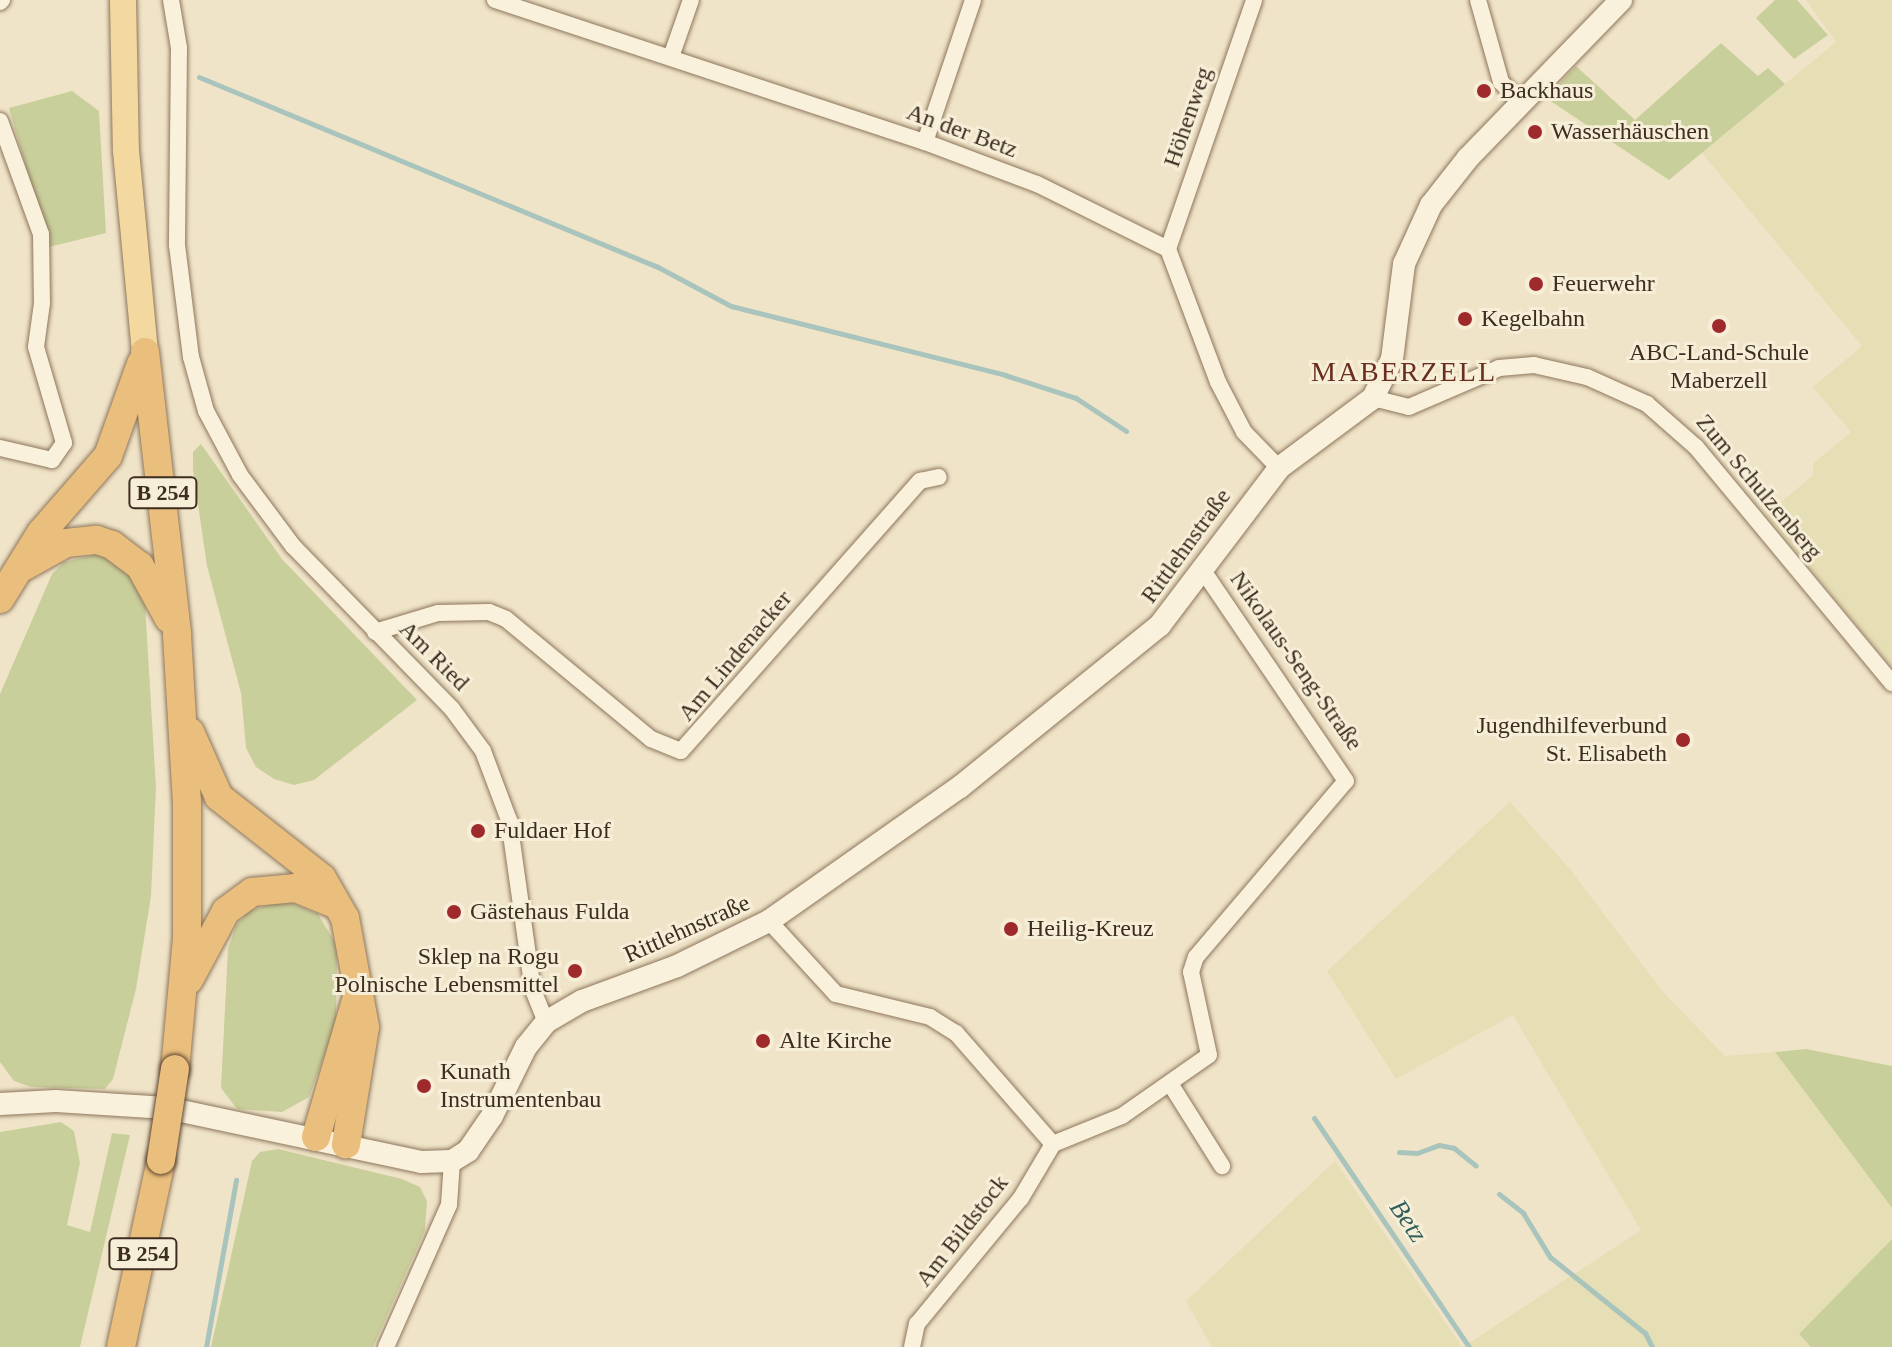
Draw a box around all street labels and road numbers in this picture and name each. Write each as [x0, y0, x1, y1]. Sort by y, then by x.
street label: Höhenweg [1157, 63, 1219, 171]
street label: An der Betz [903, 98, 1021, 164]
street label: Zum Schulzenberg [1690, 408, 1828, 566]
road number: B 254 [127, 475, 199, 511]
street label: Rittlehnstraße [1135, 483, 1237, 609]
street label: Nikolaus-Seng-Straße [1223, 566, 1369, 756]
street label: Am Lindenacker [672, 585, 798, 727]
street label: Am Ried [393, 615, 475, 697]
street label: Rittlehnstraße [620, 888, 754, 970]
street label: Am Bildstock [909, 1169, 1015, 1293]
road number: B 254 [107, 1236, 179, 1272]

